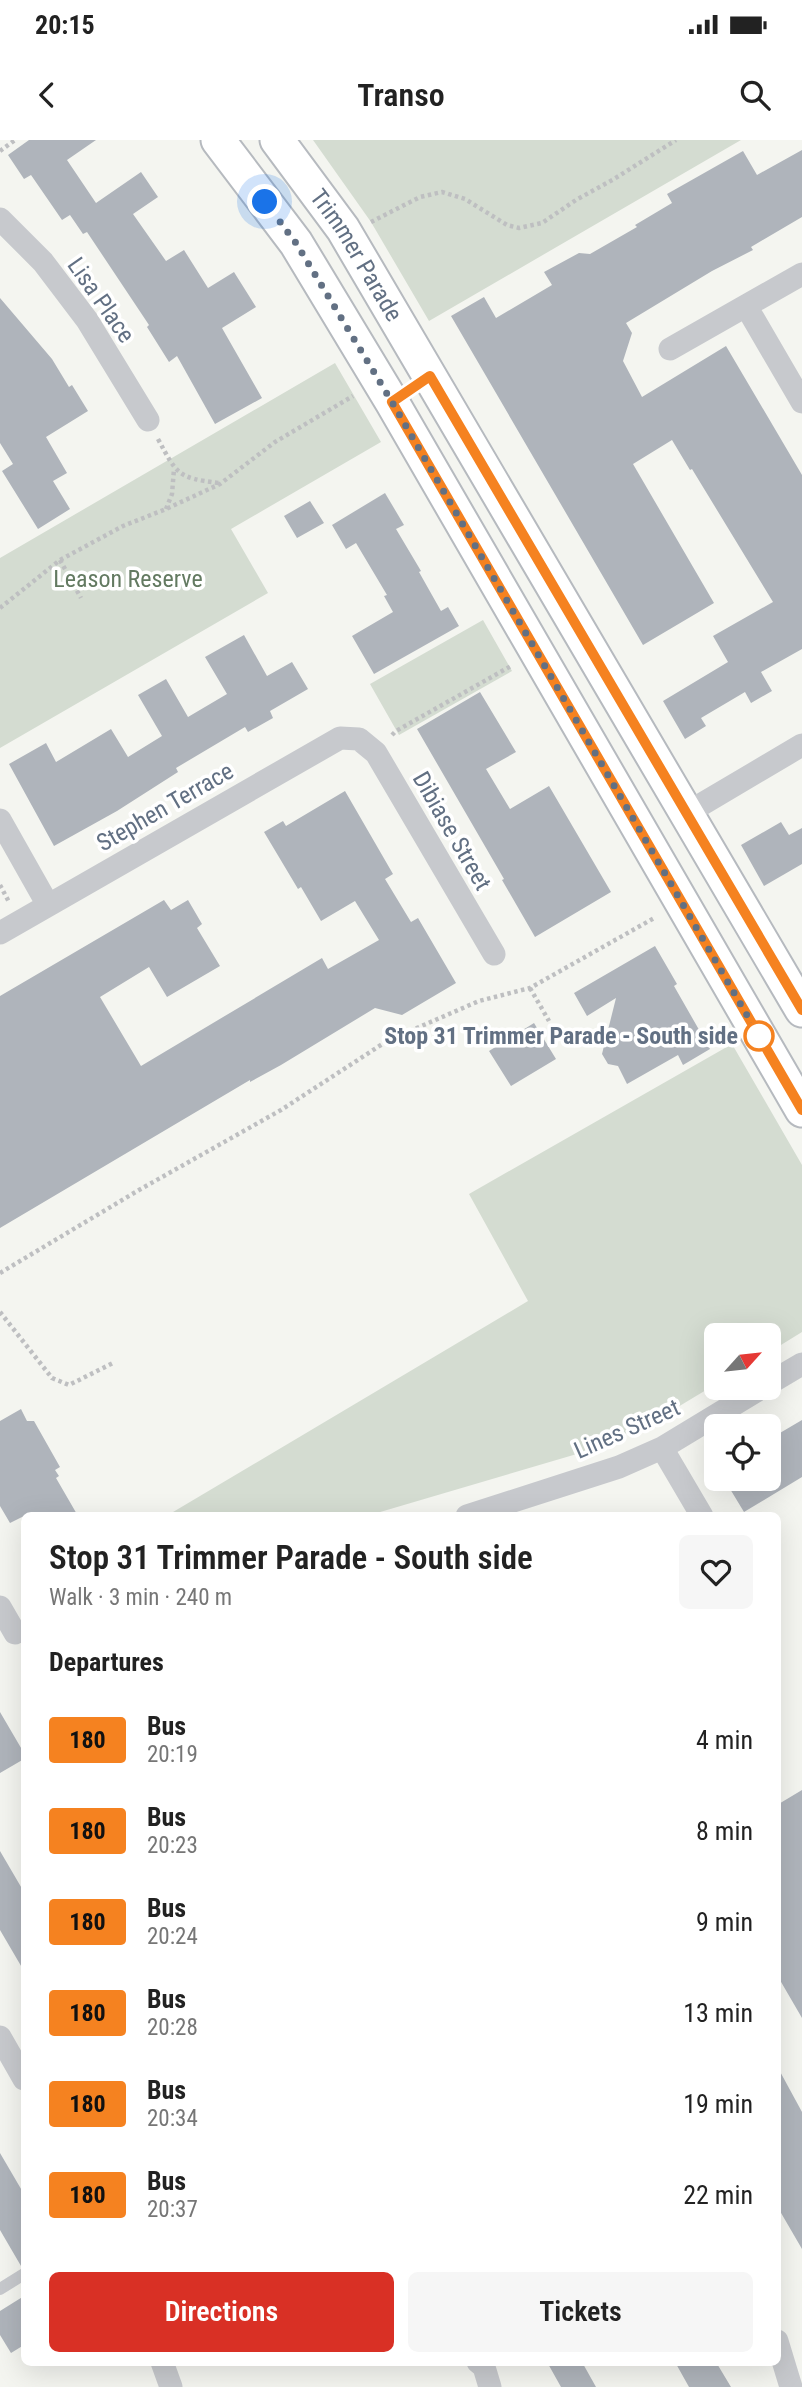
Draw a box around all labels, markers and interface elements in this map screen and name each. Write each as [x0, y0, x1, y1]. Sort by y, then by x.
text: 20:15 [35, 10, 95, 40]
icon: back [28, 76, 66, 114]
text: Transo [357, 76, 445, 114]
icon: search [736, 76, 774, 114]
your location [247, 184, 282, 219]
street label: Trimmer Parade [304, 184, 408, 326]
street label: Lisa Place [62, 252, 140, 348]
park label: Leason Reserve [53, 565, 203, 593]
street label: Stephen Terrace [92, 757, 238, 857]
street label: Dibiase Street [407, 767, 497, 895]
marker: Stop 31 Trimmer Parade - South side [744, 1021, 774, 1051]
place label: Stop 31 Trimmer Parade - South side [384, 1022, 738, 1050]
north arrow [704, 1323, 780, 1400]
map controls [704, 1323, 781, 1491]
street label: Lines Street [570, 1393, 684, 1465]
button: locate [704, 1414, 781, 1491]
button: heart [679, 1535, 753, 1609]
text: Stop 31 Trimmer Parade - South side [49, 1538, 533, 1577]
text: Walk · 3 min · 240 m [49, 1584, 232, 1611]
text: Departures [49, 1647, 164, 1677]
text: Bus [147, 1711, 186, 1741]
text: 4 min [696, 1725, 753, 1755]
text: 180 [69, 1726, 106, 1754]
text: 20:19 [147, 1741, 198, 1768]
text: Bus [147, 1802, 186, 1832]
text: 8 min [696, 1816, 753, 1846]
text: 180 [69, 1817, 106, 1845]
text: 20:23 [147, 1832, 198, 1859]
text: Bus [147, 1893, 186, 1923]
text: 9 min [696, 1907, 753, 1937]
text: 180 [69, 1908, 106, 1936]
text: 20:24 [147, 1923, 198, 1950]
text: Bus [147, 1984, 186, 2014]
text: 13 min [683, 1998, 753, 2028]
text: 180 [69, 1999, 106, 2027]
text: 20:28 [147, 2014, 198, 2041]
text: Bus [147, 2075, 186, 2105]
text: 19 min [683, 2089, 753, 2119]
text: 180 [69, 2090, 106, 2118]
text: 20:34 [147, 2105, 198, 2132]
text: Bus [147, 2166, 186, 2196]
text: 22 min [683, 2180, 753, 2210]
text: 180 [69, 2181, 106, 2209]
text: 20:37 [147, 2196, 198, 2223]
button: Directions [49, 2272, 394, 2352]
button: Tickets [408, 2272, 753, 2352]

